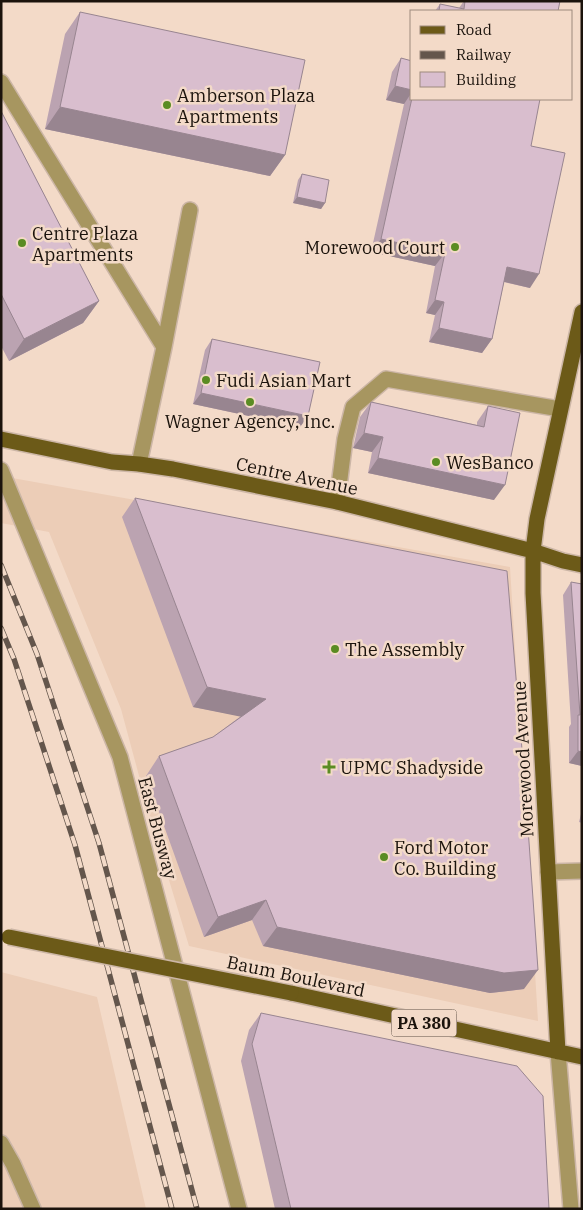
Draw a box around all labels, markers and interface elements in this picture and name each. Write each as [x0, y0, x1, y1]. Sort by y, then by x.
legend [410, 10, 573, 100]
text: Road [456, 20, 492, 39]
text: Railway [456, 45, 511, 64]
text: Building [456, 70, 516, 89]
place label: Amberson Plaza Apartments [177, 84, 315, 128]
marker: Amberson Plaza Apartments [161, 99, 173, 111]
place label: Centre Plaza Apartments [32, 222, 138, 266]
place label: Morewood Court [305, 236, 445, 259]
marker: Centre Plaza Apartments [16, 237, 28, 249]
marker: Morewood Court [449, 241, 461, 253]
place label: Fudi Asian Mart [216, 369, 351, 392]
marker: Fudi Asian Mart [200, 374, 212, 386]
marker: Wagner Agency, Inc. [244, 396, 256, 408]
place label: Wagner Agency, Inc. [165, 410, 335, 433]
place label: WesBanco [446, 451, 534, 474]
street label: Centre Avenue [234, 452, 360, 500]
marker: WesBanco [430, 456, 442, 468]
place label: The Assembly [345, 638, 465, 661]
marker: The Assembly [329, 643, 341, 655]
street label: Morewood Avenue [507, 680, 539, 838]
place label: UPMC Shadyside [340, 756, 483, 779]
marker: UPMC Shadyside [322, 760, 336, 774]
street label: East Busway [133, 774, 183, 882]
place label: Ford Motor Co. Building [394, 836, 496, 880]
marker: Ford Motor Co. Building [378, 851, 390, 863]
street label: Baum Boulevard [225, 950, 367, 1002]
road number: PA 380 [392, 1010, 456, 1036]

